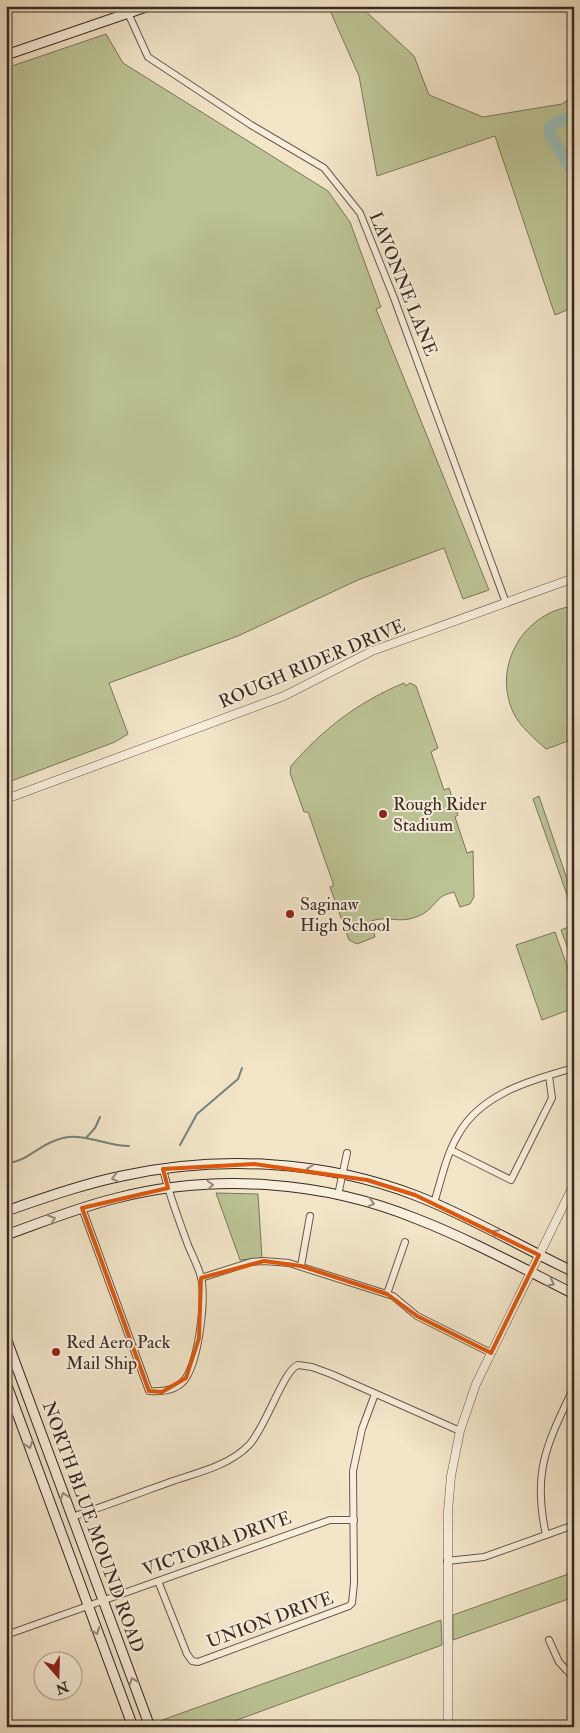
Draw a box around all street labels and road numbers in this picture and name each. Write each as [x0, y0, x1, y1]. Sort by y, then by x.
street label: LAVONNE LANE [364, 209, 442, 359]
street label: ROUGH RIDER DRIVE [215, 614, 409, 714]
street label: NORTH BLUE MOUND ROAD [37, 1398, 149, 1656]
street label: VICTORIA DRIVE [140, 1506, 294, 1582]
street label: UNION DRIVE [204, 1586, 336, 1654]

